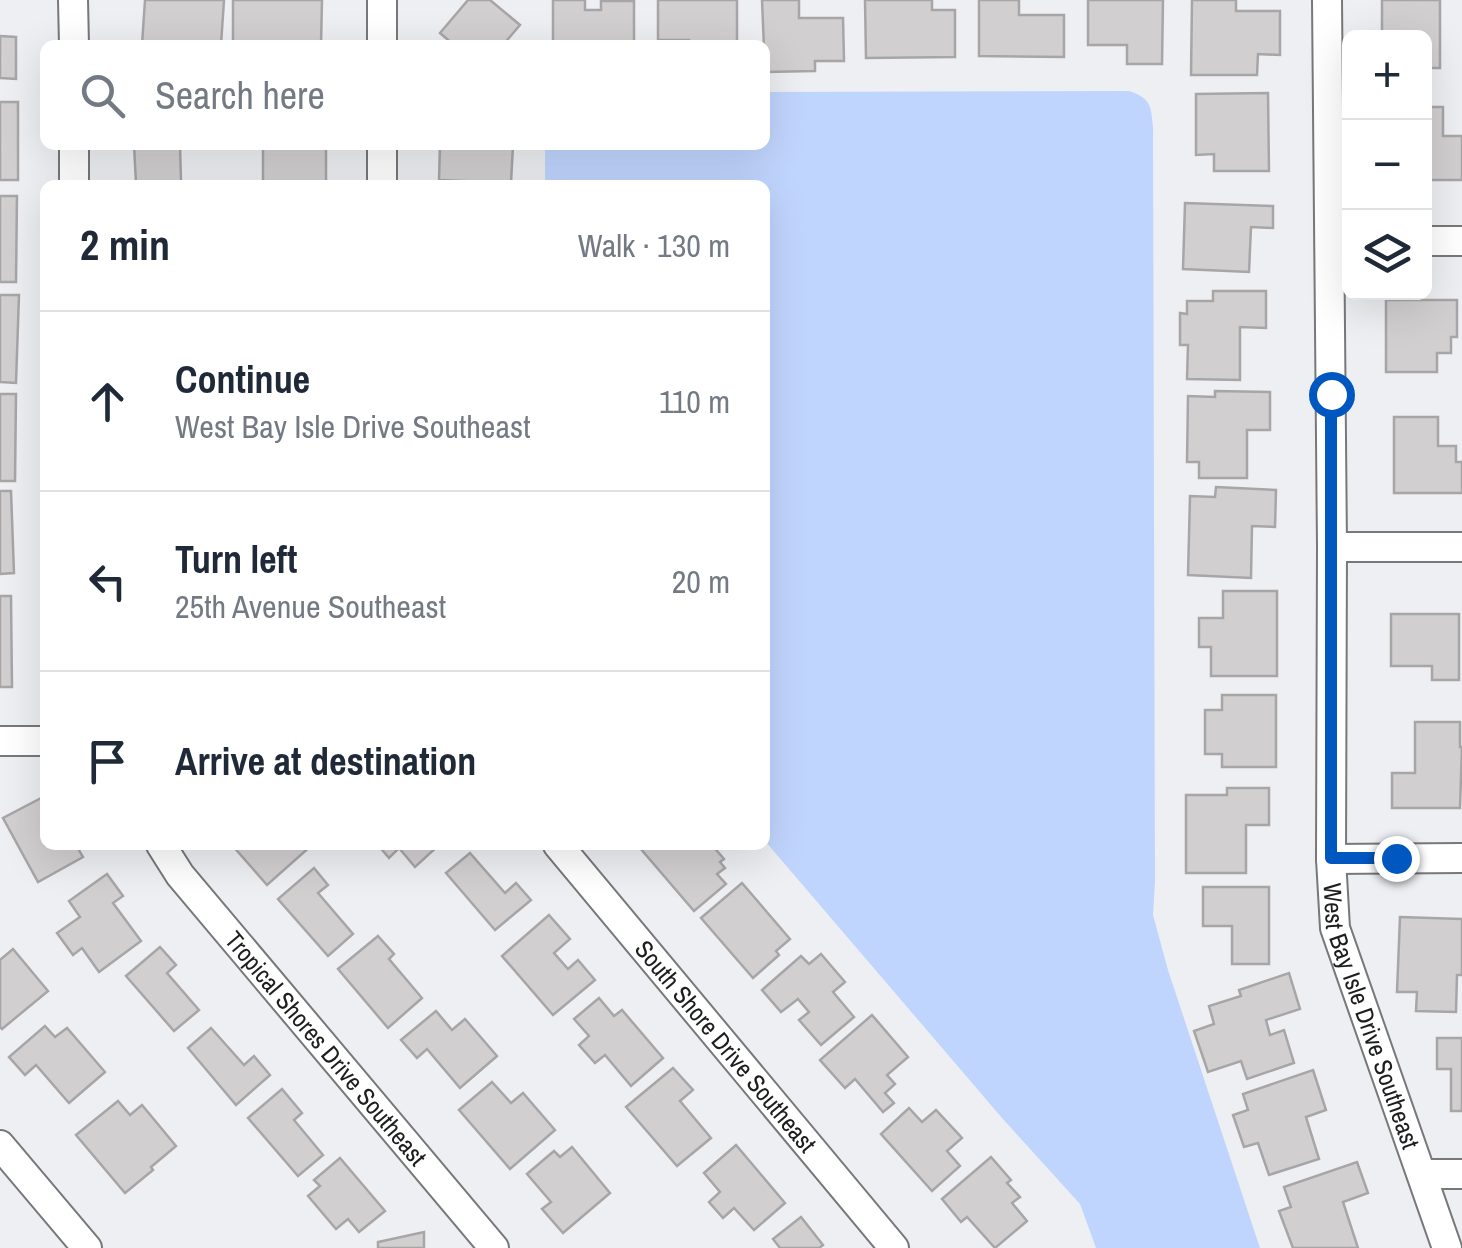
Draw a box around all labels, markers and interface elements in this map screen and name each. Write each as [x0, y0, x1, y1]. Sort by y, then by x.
map controls [1342, 30, 1432, 300]
button: + [1342, 30, 1432, 120]
search box [40, 40, 770, 150]
icon: search [75, 68, 130, 123]
text: Search here [155, 70, 325, 121]
button: − [1342, 120, 1432, 210]
button: layers [1342, 210, 1432, 300]
text: 2 min [80, 217, 170, 273]
text: Walk · 130 m [578, 224, 730, 267]
text: Continue [175, 354, 310, 405]
route start [1309, 372, 1355, 418]
icon: ahead [80, 374, 135, 429]
text: 110 m [659, 380, 730, 423]
text: West Bay Isle Drive Southeast [175, 405, 530, 448]
text: Turn left [175, 534, 297, 585]
icon: left [80, 554, 135, 609]
text: 20 m [672, 560, 730, 603]
text: 25th Avenue Southeast [175, 585, 446, 628]
icon: arrive [80, 734, 135, 789]
text: Arrive at destination [175, 736, 476, 787]
route end [1374, 836, 1420, 882]
street label: West Bay Isle Drive Southeast [1315, 882, 1428, 1154]
street label: Tropical Shores Drive Southeast [217, 924, 435, 1173]
street label: South Shore Drive Southeast [627, 933, 824, 1160]

